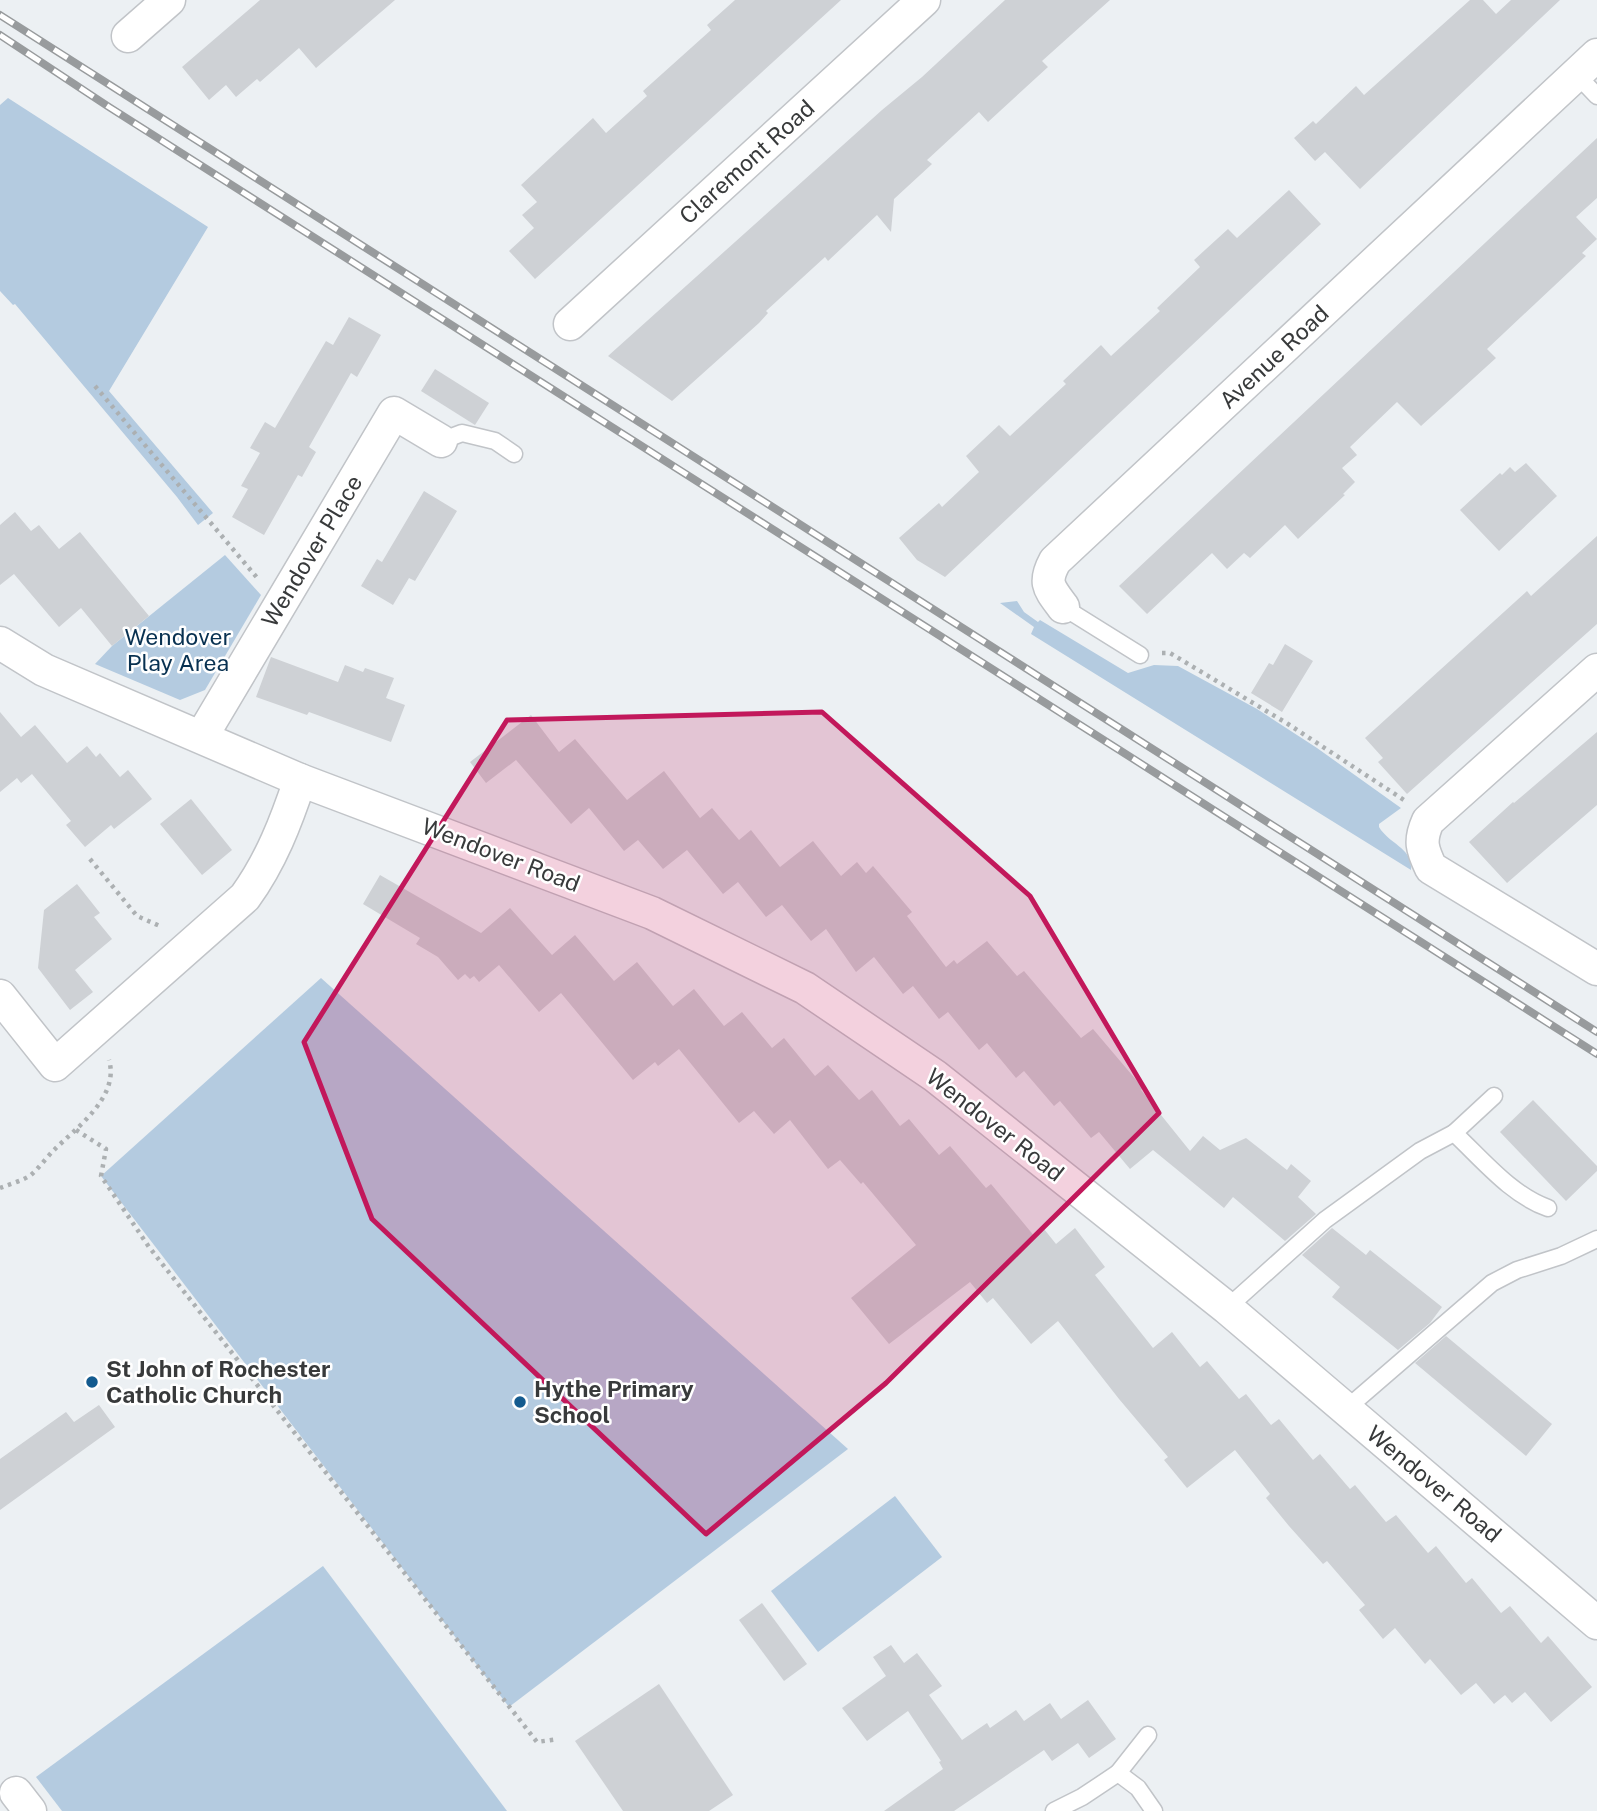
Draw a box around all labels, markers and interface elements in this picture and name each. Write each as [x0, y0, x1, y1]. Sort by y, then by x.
street label: Claremont Road [674, 94, 820, 229]
street label: Avenue Road [1214, 299, 1334, 414]
street label: Wendover Place [256, 470, 368, 632]
park label: Wendover Play Area [124, 623, 232, 676]
street label: Wendover Road [418, 812, 584, 897]
street label: Wendover Road [921, 1063, 1069, 1187]
place label: St John of Rochester Catholic Church [106, 1355, 331, 1408]
marker: St John of Rochester Catholic Church [84, 1374, 100, 1390]
place label: Hythe Primary School [534, 1375, 694, 1428]
marker: Hythe Primary School [512, 1394, 528, 1410]
street label: Wendover Road [1362, 1420, 1507, 1548]

